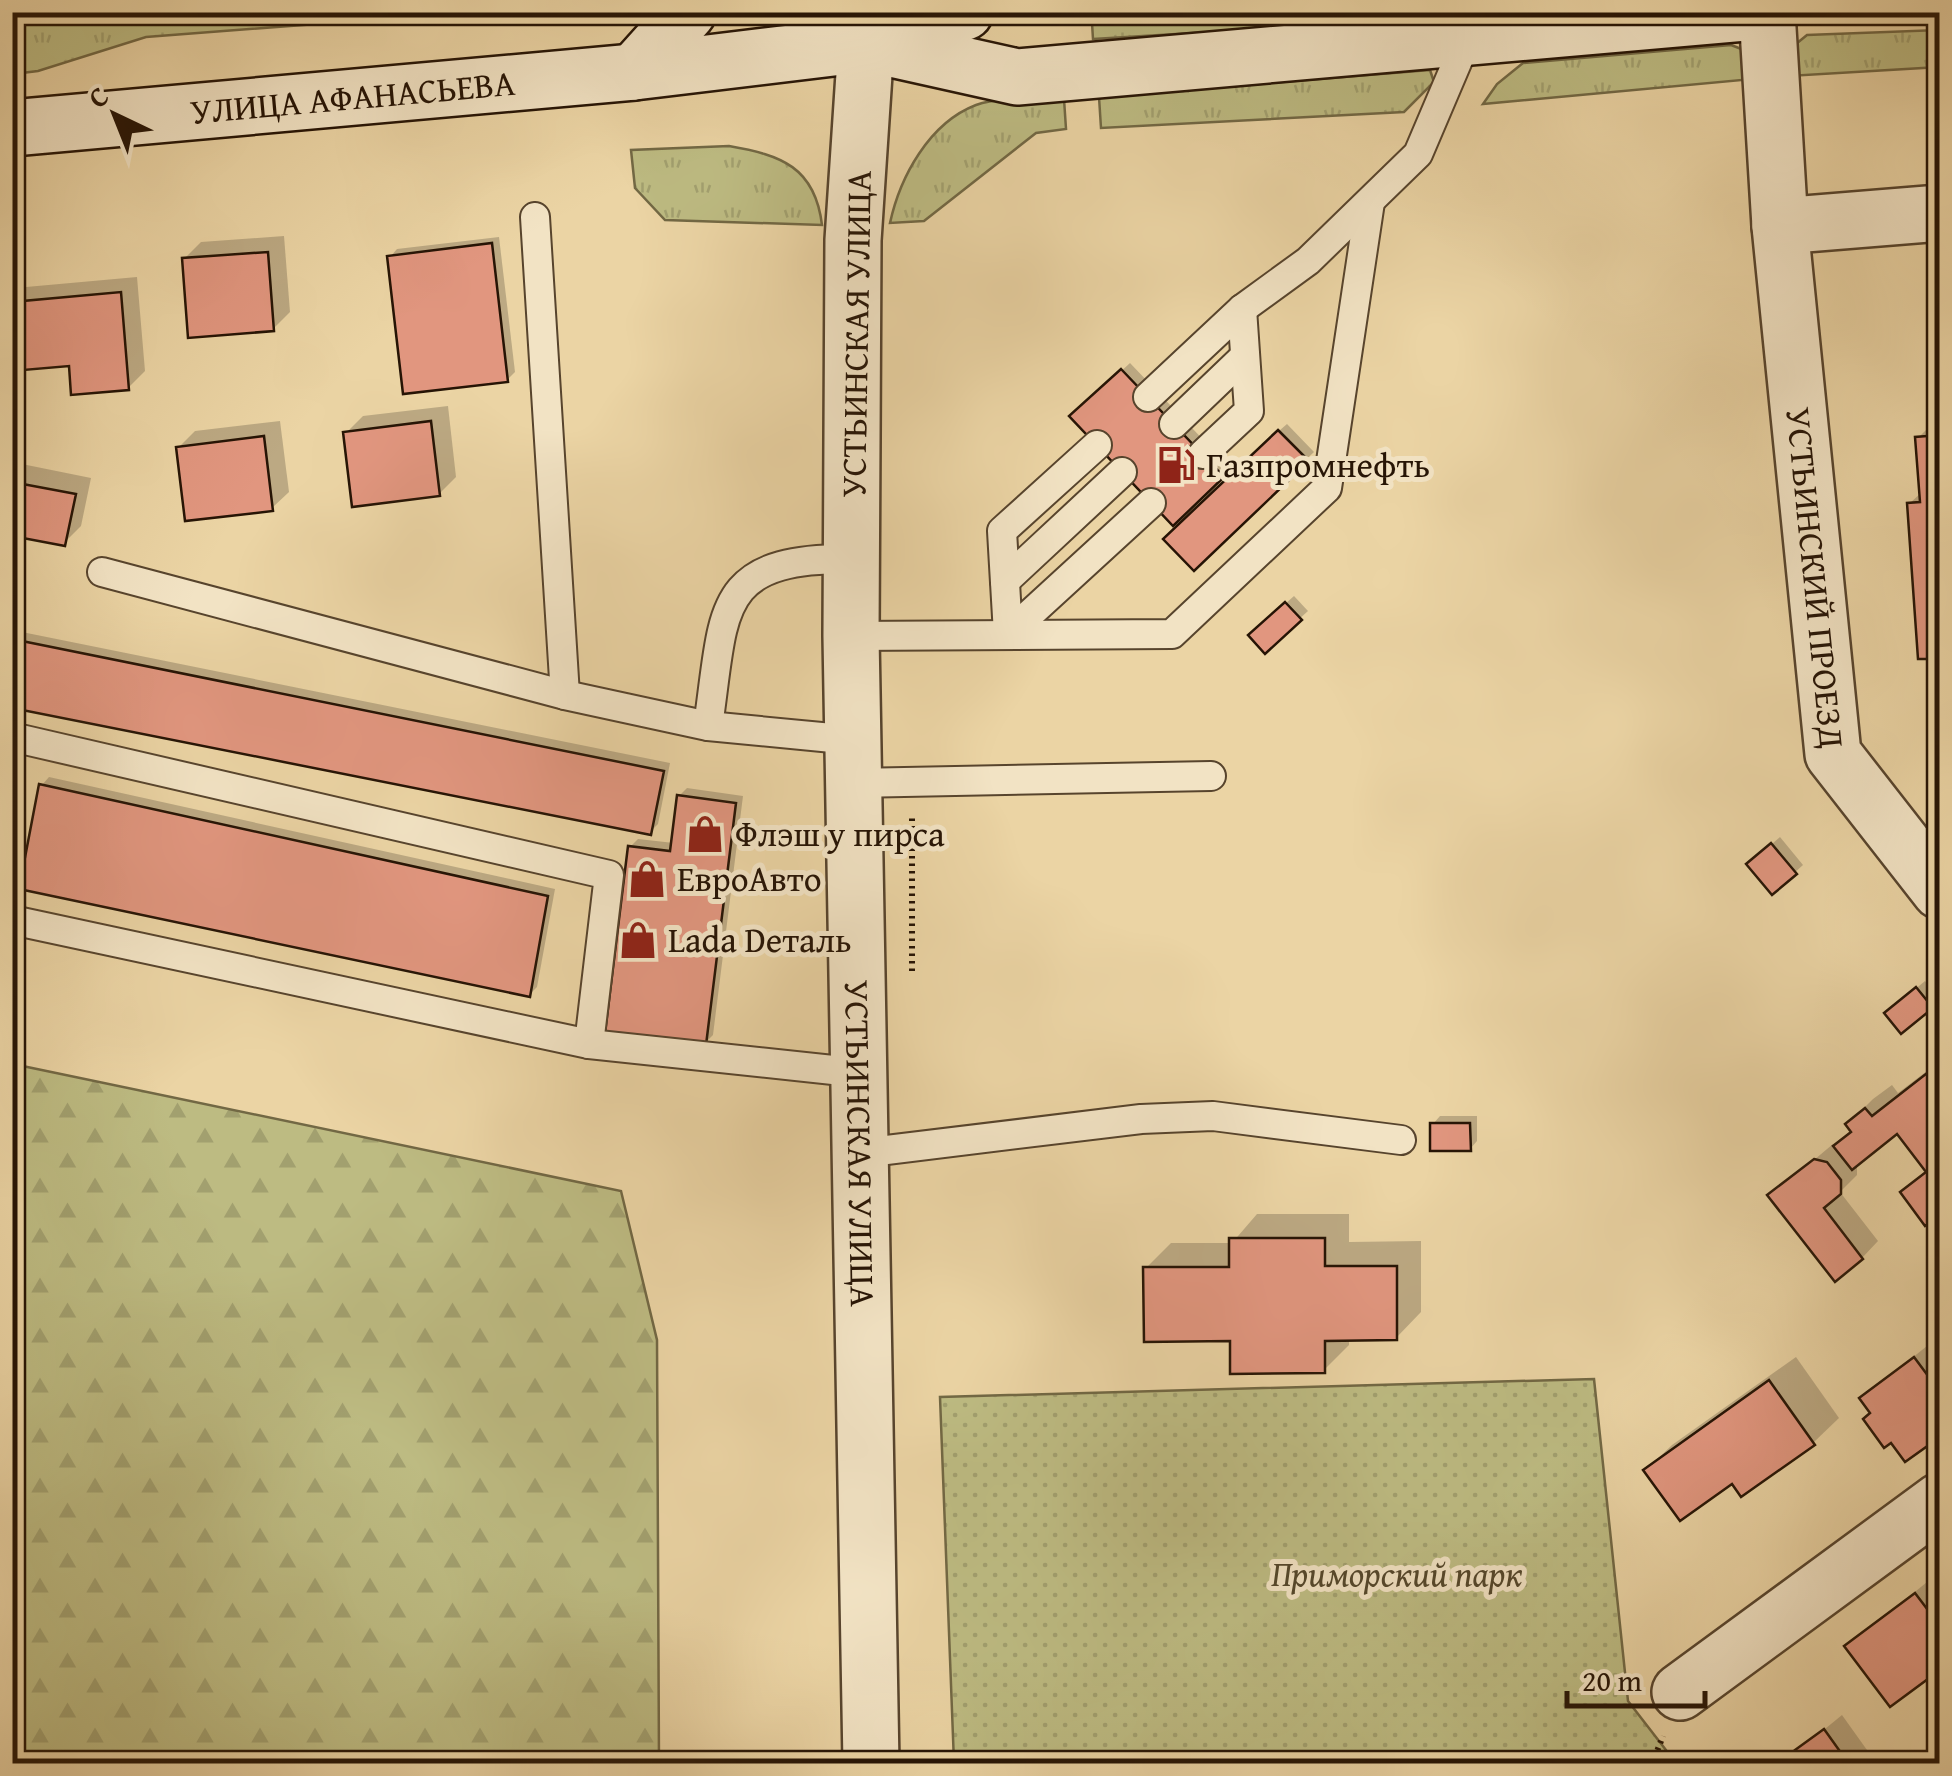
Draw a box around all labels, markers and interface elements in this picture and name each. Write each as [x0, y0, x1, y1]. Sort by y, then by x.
street label: УЛИЦА АФАНАСЬЕВА [188, 57, 517, 137]
north arrow [65, 65, 165, 165]
text: С [78, 76, 117, 117]
street label: УСТЬИНСКАЯ УЛИЦА [827, 170, 884, 498]
street label: УСТЬИНСКИЙ ПРОЕЗД [1773, 405, 1858, 751]
place label: Газпромнефть [1206, 439, 1430, 490]
fuel station icon: Газпромнефть [1155, 444, 1197, 486]
place label: Флэш у пирса [735, 808, 945, 859]
shop icon: Флэш у пирса [684, 813, 726, 855]
place label: ЕвроАвто [677, 853, 822, 904]
shop icon: ЕвроАвто [626, 858, 668, 900]
place label: Lada Dеталь [668, 914, 852, 965]
shop icon: Lada Dеталь [617, 919, 659, 961]
street label: УСТЬИНСКАЯ УЛИЦА [832, 979, 889, 1308]
park label: Приморский парк [1271, 1548, 1523, 1599]
scale bar [1567, 1646, 1704, 1708]
text: 20 m [1582, 1658, 1642, 1702]

